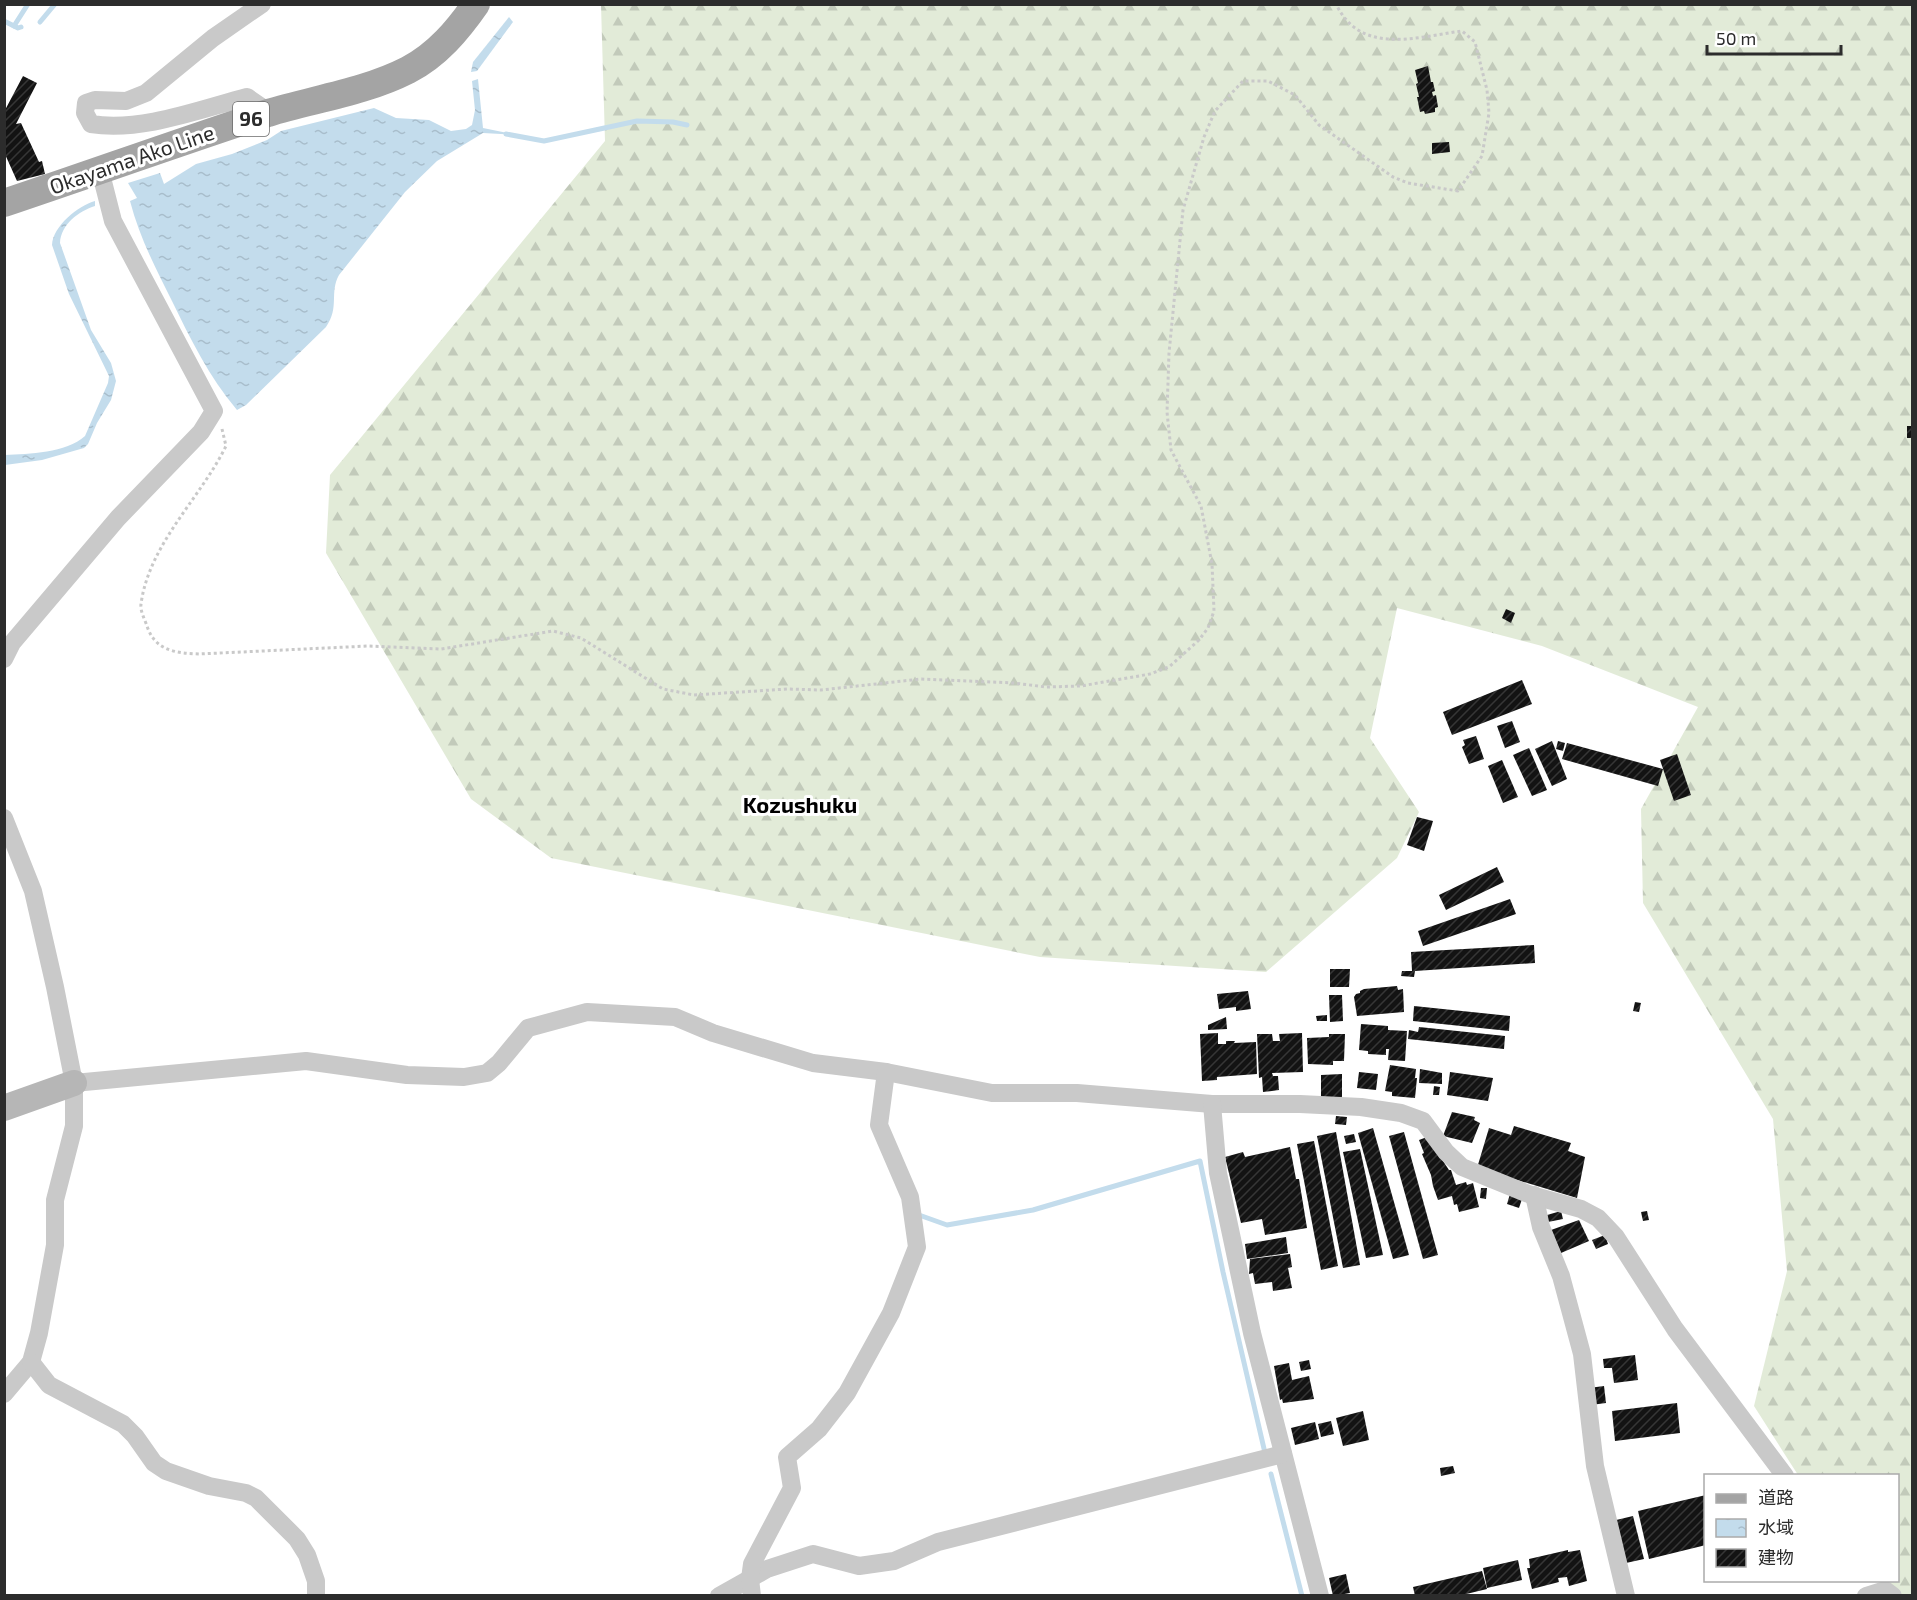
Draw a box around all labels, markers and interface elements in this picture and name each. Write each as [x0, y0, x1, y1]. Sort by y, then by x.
scale bar [1707, 18, 1840, 56]
text: 50 m [1716, 27, 1756, 49]
road number: 96 [233, 102, 269, 136]
street label: Okayama Ako Line [46, 119, 217, 198]
district label: Kozushuku [743, 791, 857, 817]
legend [1704, 1474, 1899, 1582]
text: 道路 [1758, 1486, 1794, 1508]
text: 水域 [1758, 1516, 1794, 1538]
text: 建物 [1758, 1546, 1794, 1568]

